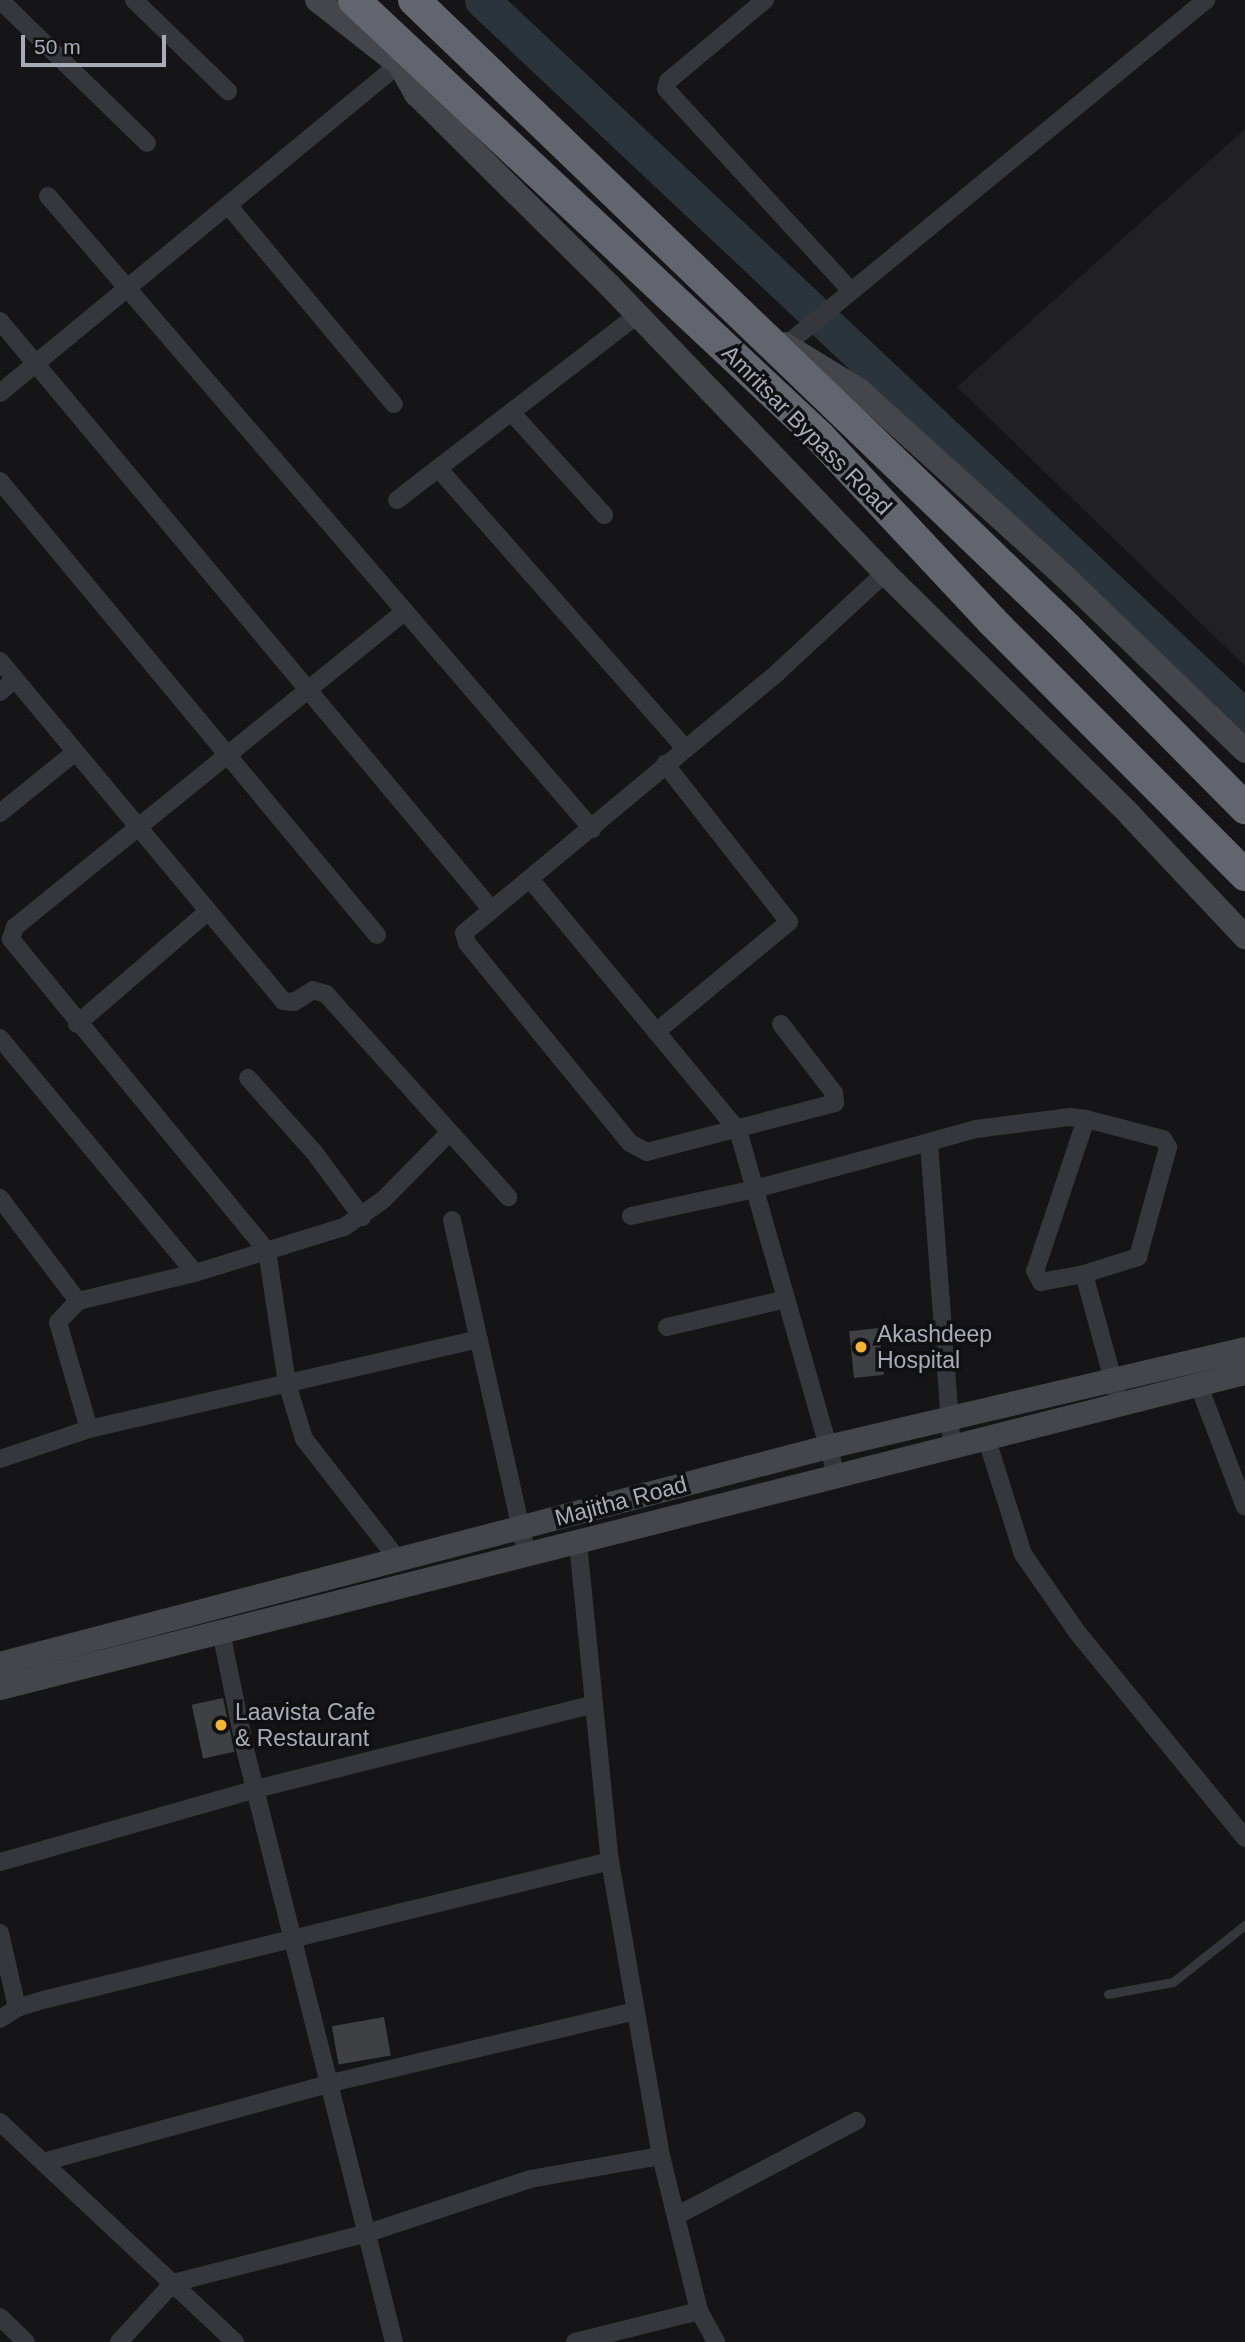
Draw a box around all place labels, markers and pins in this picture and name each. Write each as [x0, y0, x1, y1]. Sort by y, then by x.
place label: Akashdeep Hospital [877, 1320, 992, 1374]
marker: Akashdeep Hospital [851, 1337, 871, 1357]
place label: Laavista Cafe & Restaurant [235, 1698, 376, 1752]
marker: Laavista Cafe & Restaurant [213, 1717, 229, 1733]

